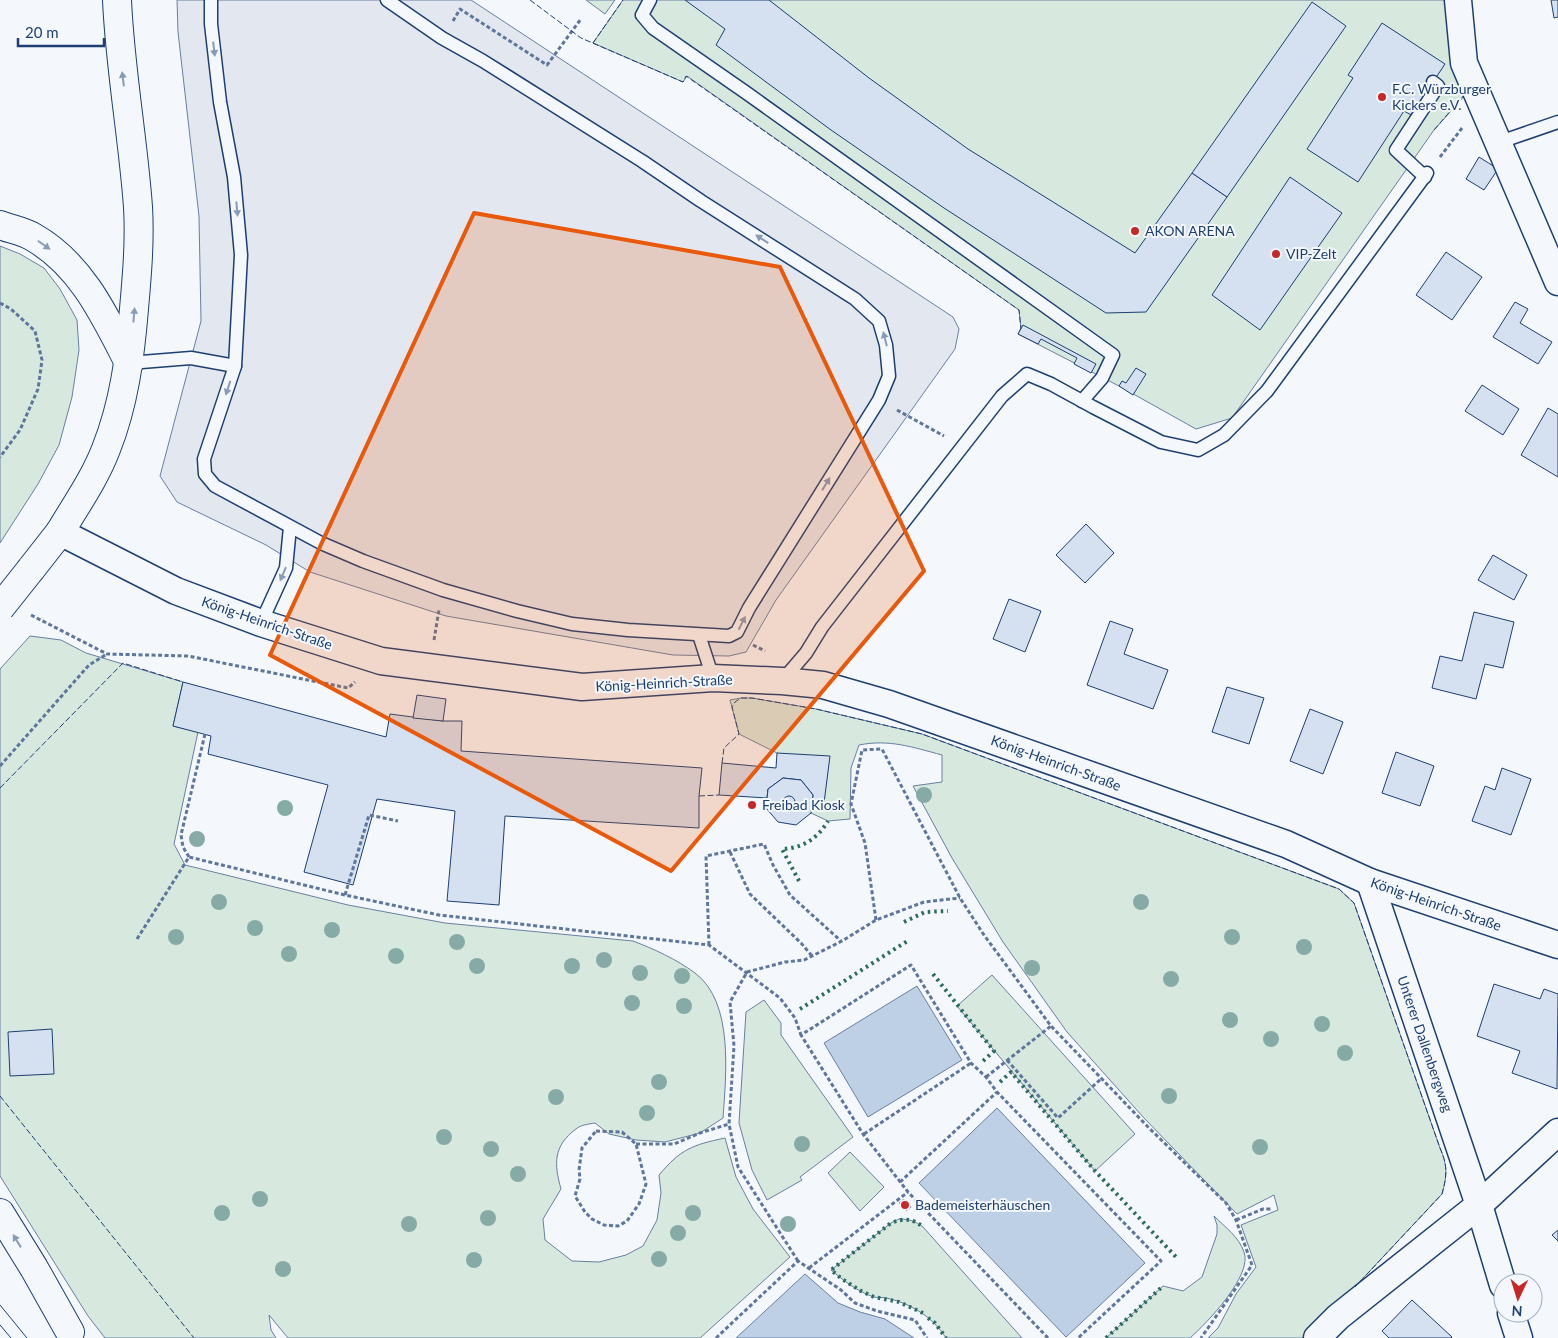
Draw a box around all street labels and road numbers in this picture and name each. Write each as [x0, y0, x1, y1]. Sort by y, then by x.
street label: König-Heinrich-Straße [199, 592, 335, 653]
street label: König-Heinrich-Straße [595, 670, 733, 695]
street label: König-Heinrich-Straße [989, 731, 1124, 794]
street label: König-Heinrich-Straße [1368, 873, 1504, 934]
street label: Unterer Dallenbergweg [1394, 973, 1457, 1114]

